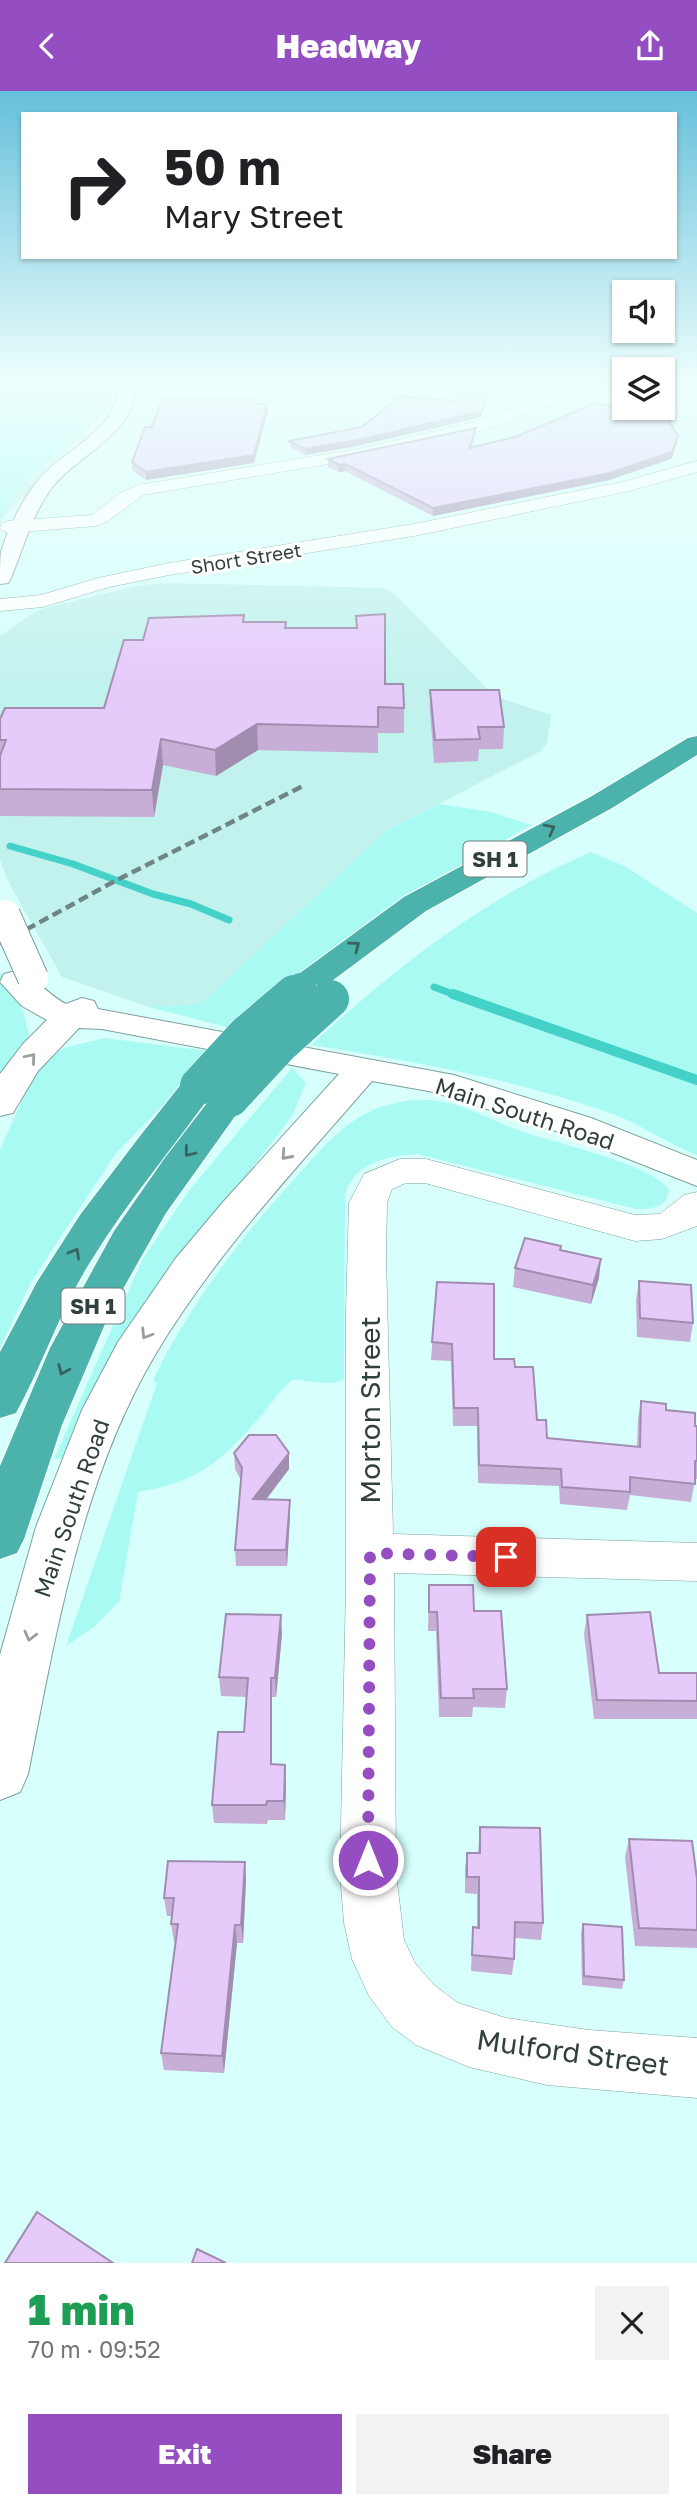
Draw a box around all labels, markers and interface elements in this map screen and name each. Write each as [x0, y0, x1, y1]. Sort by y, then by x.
icon: back [28, 27, 66, 65]
text: Headway [276, 27, 421, 65]
icon: share [631, 27, 669, 65]
text: 50 m [164, 137, 281, 196]
icon: right [49, 140, 140, 231]
text: Mary Street [164, 197, 344, 235]
map controls [612, 280, 675, 420]
button: sound [612, 280, 675, 343]
button: layers [612, 357, 675, 420]
street label: Short Street [189, 538, 303, 578]
one-way arrow [543, 824, 555, 837]
road number: SH 1 [463, 841, 526, 877]
one-way arrow [347, 941, 360, 954]
one-way arrow [23, 1053, 35, 1066]
street label: Main South Road [432, 1071, 618, 1155]
one-way arrow [184, 1144, 197, 1157]
one-way arrow [282, 1147, 294, 1160]
one-way arrow [67, 1248, 80, 1261]
road number: SH 1 [62, 1289, 124, 1323]
street label: Morton Street [353, 1316, 386, 1504]
one-way arrow [141, 1326, 154, 1339]
one-way arrow [57, 1363, 71, 1375]
street label: Main South Road [27, 1415, 115, 1601]
pin [476, 1527, 536, 1587]
icon: arrive [487, 1538, 525, 1576]
one-way arrow [24, 1630, 38, 1642]
position arrow [331, 1823, 405, 1897]
street label: Mulford Street [475, 2022, 671, 2082]
text: 1 min [28, 2284, 135, 2334]
button: close [595, 2286, 669, 2360]
text: 70 m · 09:52 [28, 2335, 161, 2363]
button: Exit [28, 2414, 342, 2494]
button: Share [356, 2414, 669, 2494]

